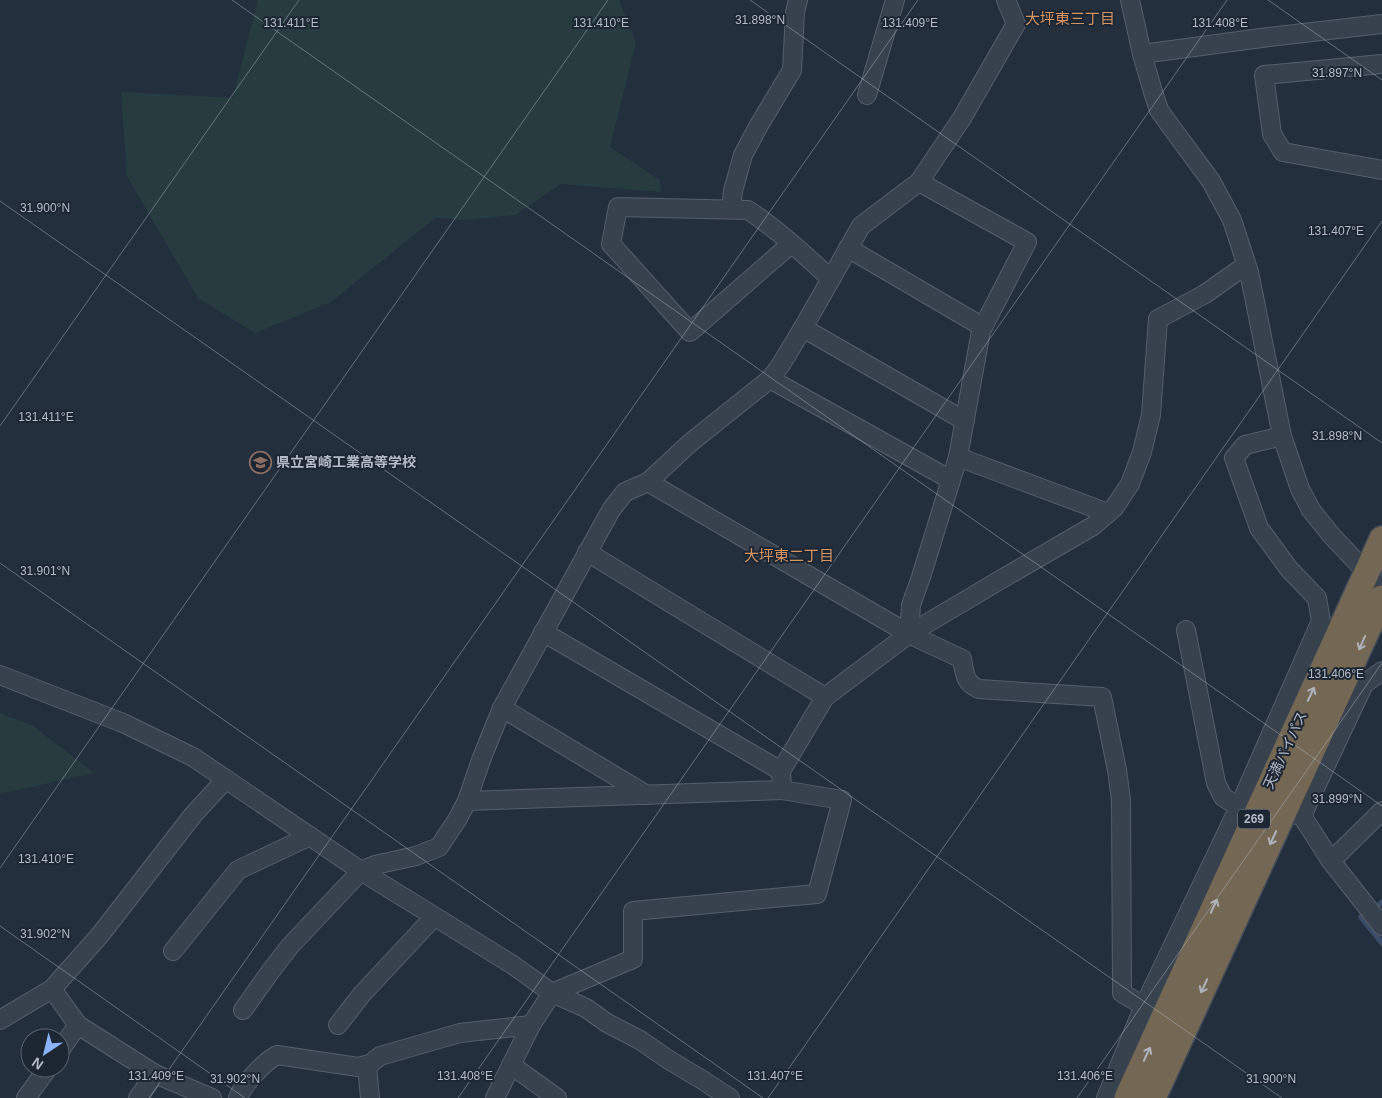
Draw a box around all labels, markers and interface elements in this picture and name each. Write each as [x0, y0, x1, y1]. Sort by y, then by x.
district label: 大坪東三丁目 [1025, 10, 1115, 27]
text: 31.898°N [735, 13, 785, 27]
text: 131.411°E [263, 16, 319, 30]
text: 131.410°E [573, 16, 629, 30]
text: 131.409°E [882, 16, 938, 30]
text: 131.408°E [1192, 16, 1248, 30]
text: 31.897°N [1312, 66, 1362, 80]
text: 31.900°N [20, 201, 70, 215]
text: 131.407°E [1308, 224, 1364, 238]
text: 131.411°E [18, 410, 74, 424]
text: 31.898°N [1312, 429, 1362, 443]
school or university icon: 県立宮崎工業高等学校 [248, 450, 272, 474]
place label: 県立宮崎工業高等学校 [276, 454, 416, 470]
district label: 大坪東二丁目 [744, 547, 834, 564]
text: 31.901°N [20, 564, 70, 578]
one-way arrow [1356, 635, 1366, 650]
text: 131.406°E [1308, 667, 1364, 681]
one-way arrow [1307, 687, 1316, 702]
street label: 天満バイパス [1260, 709, 1310, 791]
text: 31.899°N [1312, 792, 1362, 806]
road number: 269 [1238, 810, 1270, 829]
one-way arrow [1267, 831, 1277, 846]
text: 131.410°E [18, 852, 74, 866]
one-way arrow [1210, 899, 1220, 914]
text: 31.902°N [20, 927, 70, 941]
one-way arrow [1199, 978, 1209, 993]
north arrow [20, 1028, 70, 1078]
one-way arrow [1142, 1047, 1152, 1062]
text: N [29, 1054, 46, 1073]
text: 131.409°E [128, 1069, 184, 1083]
text: 131.408°E [437, 1069, 493, 1083]
text: 131.407°E [747, 1069, 803, 1083]
text: 131.406°E [1057, 1069, 1113, 1083]
text: 31.902°N [210, 1072, 260, 1086]
text: 31.900°N [1246, 1072, 1296, 1086]

